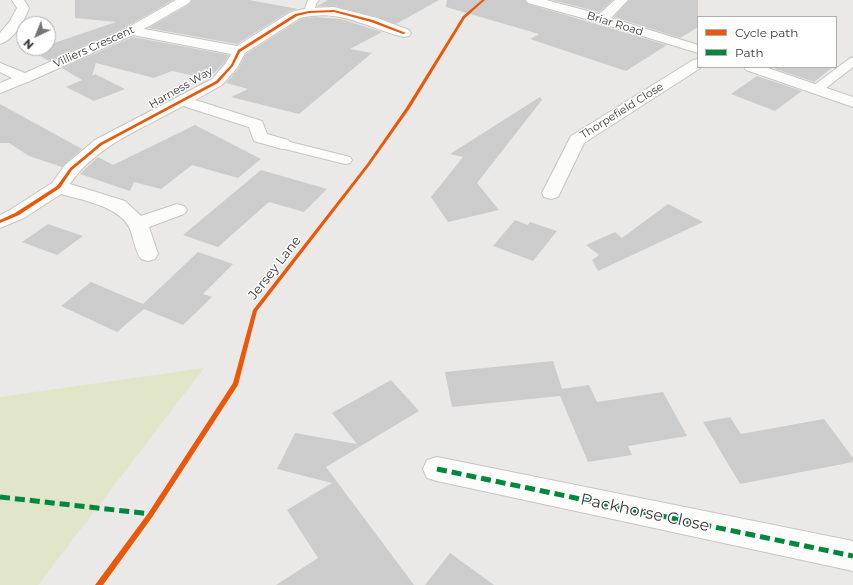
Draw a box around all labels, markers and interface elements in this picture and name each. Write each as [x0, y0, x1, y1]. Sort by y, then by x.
street label: Briar Road [585, 9, 645, 39]
north arrow [16, 16, 56, 56]
legend [697, 16, 837, 68]
street label: Villiers Crescent [51, 23, 137, 71]
text: Cycle path [735, 25, 798, 40]
text: N [20, 36, 37, 52]
text: Path [735, 45, 764, 60]
street label: Harness Way [147, 64, 215, 112]
street label: Thorpefield Close [578, 80, 666, 142]
street label: Jersey Lane [245, 233, 305, 303]
street label: Packhorse Close [579, 490, 711, 536]

